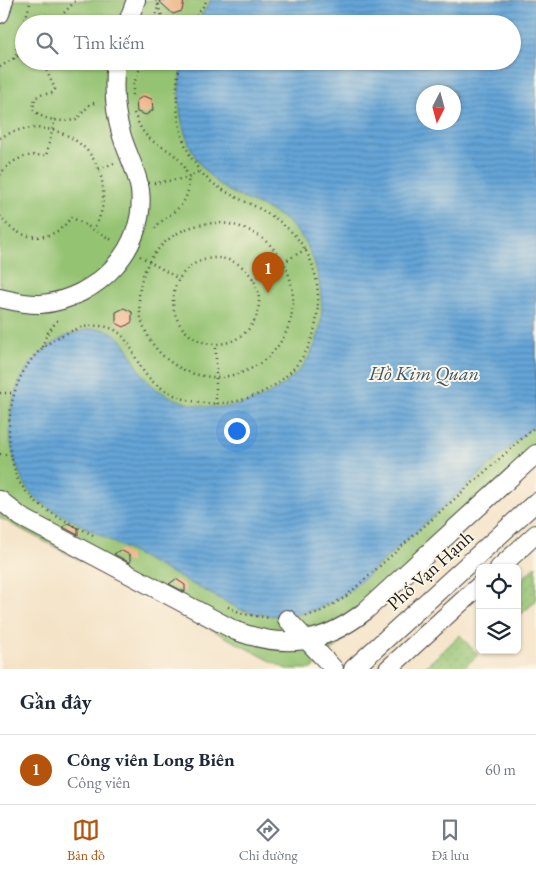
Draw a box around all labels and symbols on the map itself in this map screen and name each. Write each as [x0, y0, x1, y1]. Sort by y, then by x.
north arrow [416, 85, 461, 130]
pin: 1 [252, 252, 284, 293]
water label: Hồ Kim Quan [368, 360, 479, 386]
your location [224, 418, 250, 444]
street label: Phố Vạn Hạnh [381, 524, 479, 616]

